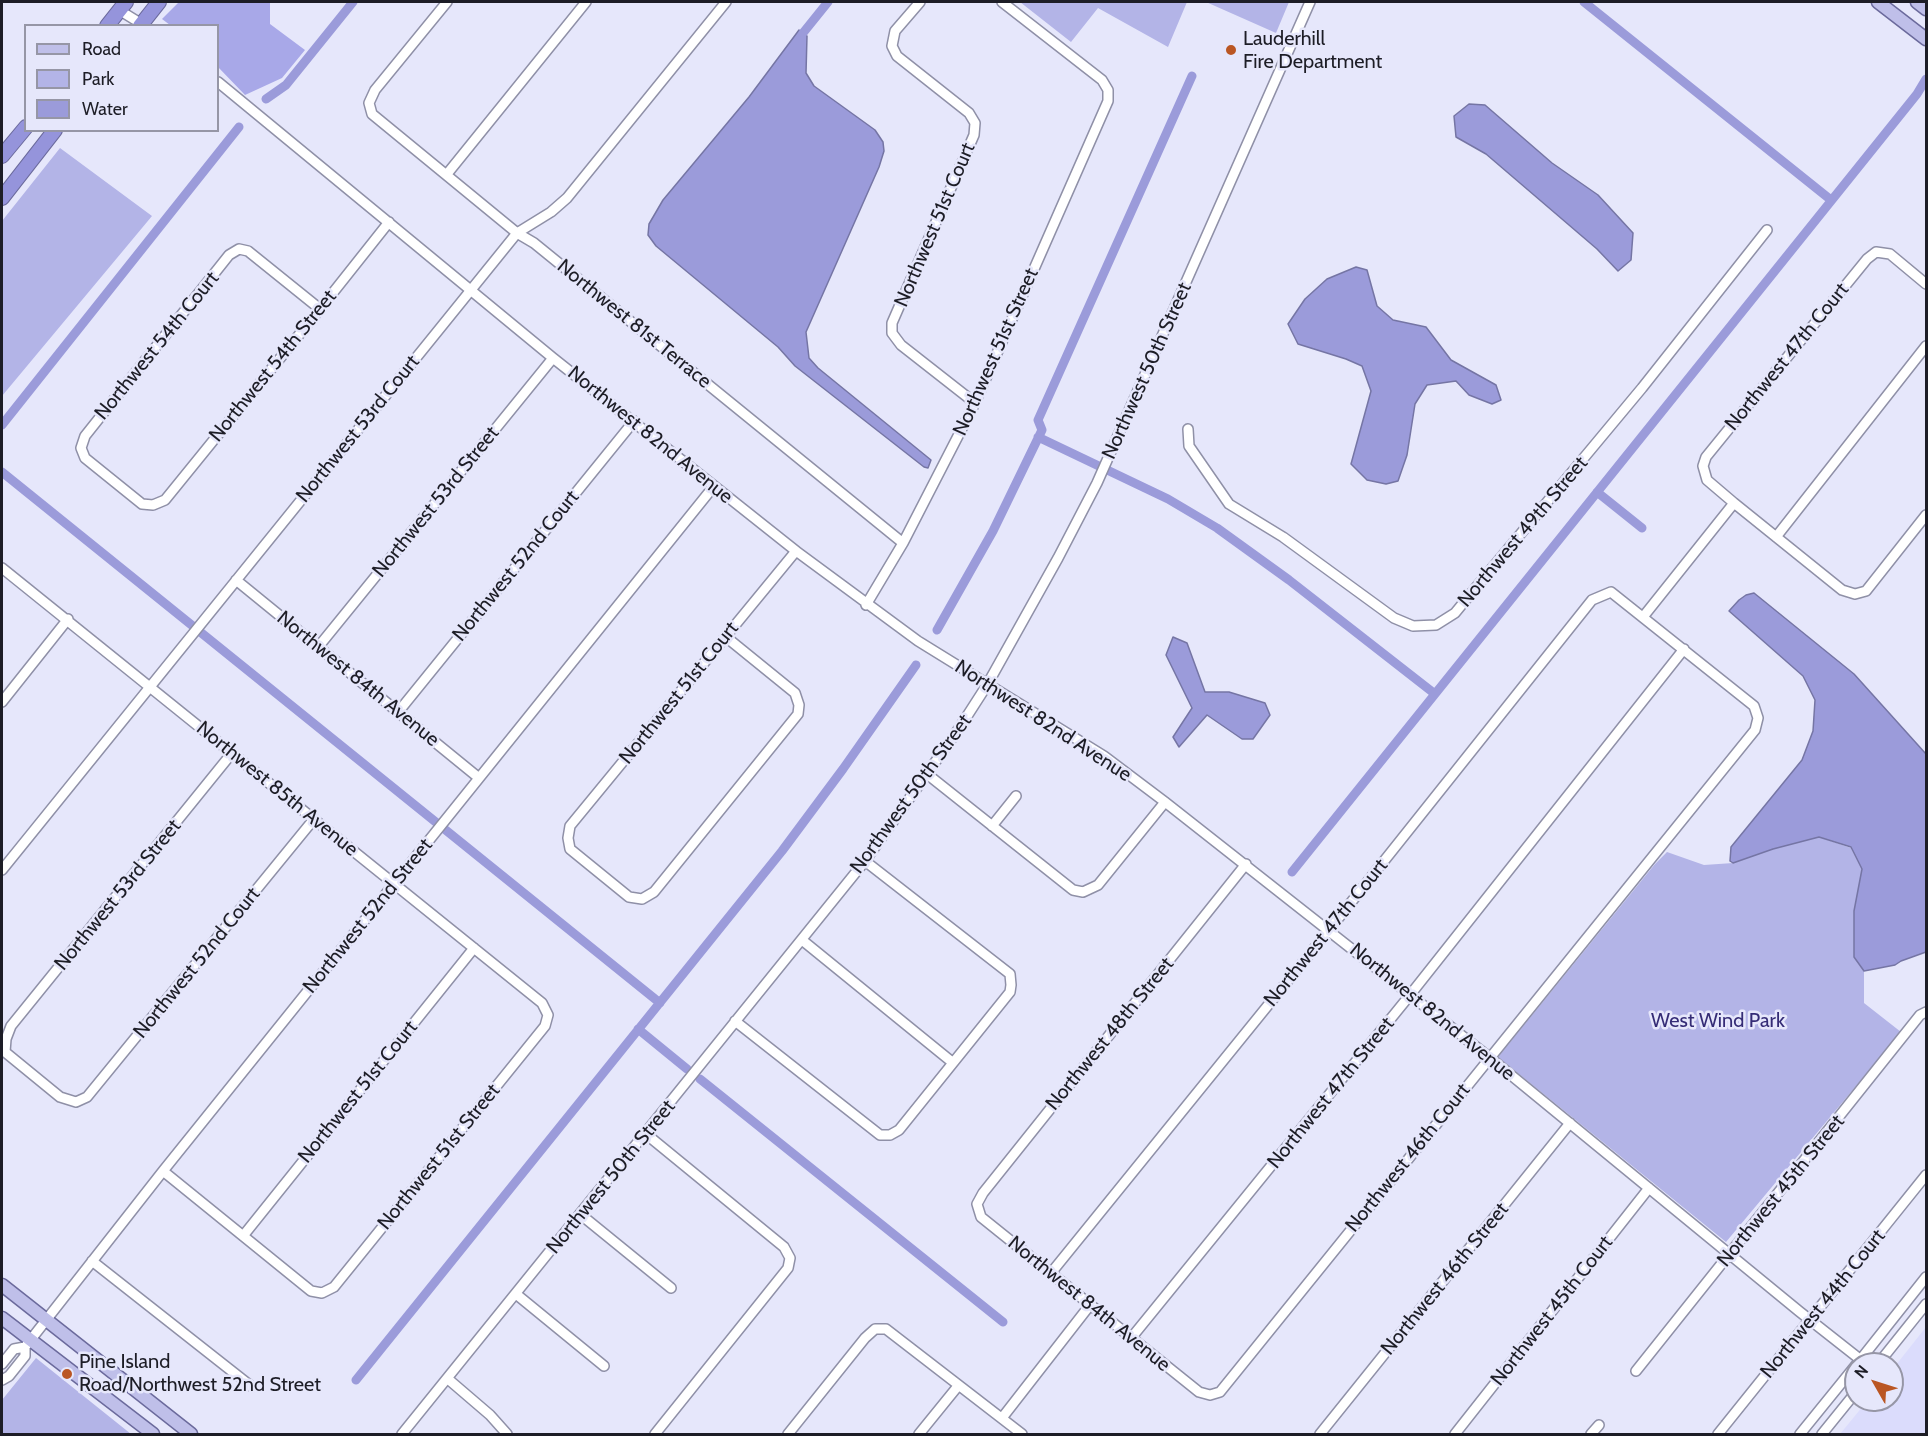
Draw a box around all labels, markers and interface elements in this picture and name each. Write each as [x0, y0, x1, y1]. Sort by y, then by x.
legend [24, 24, 219, 132]
place label: Lauderhill Fire Department [1243, 27, 1382, 74]
text: Road [82, 38, 121, 60]
marker: Lauderhill Fire Department [1224, 43, 1238, 57]
text: Park [82, 68, 114, 90]
text: Water [82, 98, 128, 120]
street label: Northwest 51st Court [890, 139, 980, 311]
street label: Northwest 81st Terrace [552, 254, 716, 394]
street label: Northwest 51st Street [948, 264, 1044, 440]
street label: Northwest 54th Court [90, 267, 224, 425]
street label: Northwest 47th Court [1720, 278, 1854, 436]
street label: Northwest 50th Street [1097, 279, 1197, 463]
street label: Northwest 54th Street [204, 285, 342, 447]
street label: Northwest 53rd Court [291, 351, 425, 507]
street label: Northwest 82nd Avenue [563, 361, 737, 509]
street label: Northwest 53rd Street [368, 422, 504, 582]
street label: Northwest 49th Street [1453, 452, 1593, 612]
street label: Northwest 52nd Court [448, 486, 584, 646]
street label: Northwest 84th Avenue [272, 606, 444, 752]
street label: Northwest 51st Court [614, 617, 744, 769]
street label: Northwest 82nd Avenue [950, 655, 1136, 787]
street label: Northwest 50th Street [845, 710, 977, 878]
street label: Northwest 85th Avenue [191, 716, 363, 862]
street label: Northwest 53rd Street [50, 815, 186, 975]
street label: Northwest 52nd Street [298, 834, 438, 998]
street label: Northwest 47th Court [1259, 854, 1393, 1012]
street label: Northwest 52nd Court [129, 883, 265, 1043]
street label: Northwest 82nd Avenue [1345, 938, 1519, 1086]
street label: Northwest 48th Street [1041, 953, 1179, 1115]
park label: West Wind Park [1651, 1009, 1785, 1033]
street label: Northwest 47th Street [1263, 1012, 1399, 1174]
street label: Northwest 51st Court [293, 1016, 423, 1168]
street label: Northwest 51st Street [373, 1079, 505, 1235]
street label: Northwest 46th Court [1341, 1079, 1475, 1237]
street label: Northwest 50th Street [542, 1095, 680, 1259]
street label: Northwest 45th Street [1712, 1110, 1850, 1272]
street label: Northwest 46th Street [1376, 1198, 1514, 1360]
street label: Northwest 44th Court [1756, 1225, 1890, 1383]
street label: Northwest 84th Avenue [1003, 1231, 1175, 1377]
street label: Northwest 45th Court [1486, 1231, 1618, 1391]
place label: Pine Island Road/Northwest 52nd Street [79, 1350, 321, 1397]
north arrow [1844, 1352, 1904, 1412]
marker: Pine Island Road/Northwest 52nd Street [60, 1367, 74, 1381]

